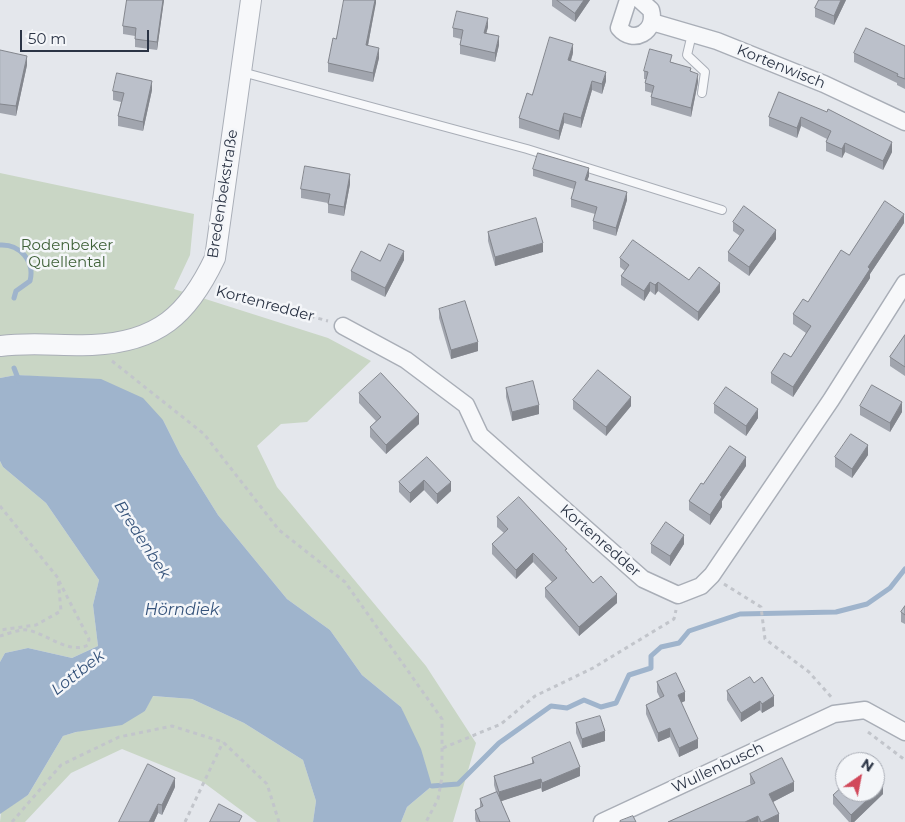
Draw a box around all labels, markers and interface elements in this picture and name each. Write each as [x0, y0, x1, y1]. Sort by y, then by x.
scale bar [22, 20, 151, 52]
text: 50 m [28, 29, 66, 48]
street label: Kortenwisch [734, 41, 828, 93]
street label: Bredenbekstraße [204, 128, 242, 260]
park label: Rodenbeker Quellental [21, 237, 113, 272]
street label: Kortenredder [214, 282, 316, 326]
water label: Bredenbek [110, 497, 174, 583]
street label: Kortenredder [556, 501, 644, 581]
water label: Hörndiek [145, 600, 219, 620]
water label: Lottbek [48, 646, 108, 700]
street label: Wullenbusch [669, 739, 767, 797]
north arrow [835, 752, 885, 802]
text: N [858, 755, 877, 776]

